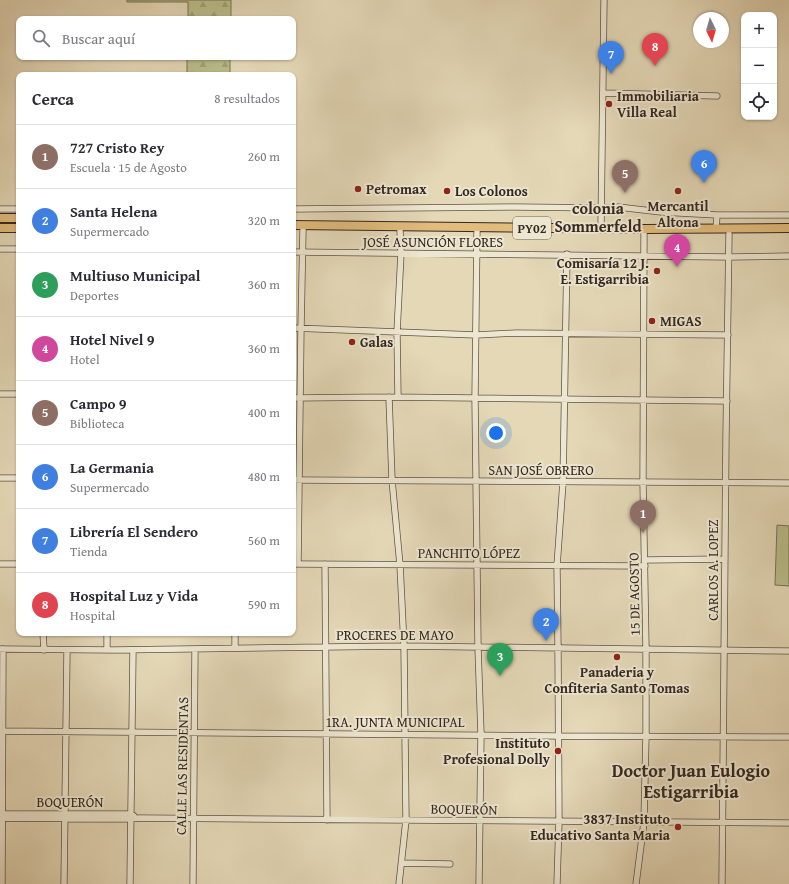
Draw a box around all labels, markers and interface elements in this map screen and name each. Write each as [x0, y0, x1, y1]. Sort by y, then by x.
north arrow [693, 12, 729, 48]
map controls [741, 12, 777, 120]
button: + [741, 12, 777, 48]
search box [16, 16, 296, 60]
icon: search [30, 27, 52, 49]
text: Buscar aquí [62, 28, 135, 49]
pin: 8 [642, 33, 668, 66]
pin: 7 [598, 41, 624, 74]
button: − [741, 48, 777, 84]
button: locate [741, 84, 777, 120]
text: Cerca [32, 86, 74, 111]
place label: Immobiliaria Villa Real [617, 86, 700, 122]
text: 8 resultados [214, 89, 280, 108]
marker: Immobiliaria Villa Real [604, 99, 614, 109]
text: 727 Cristo Rey [70, 137, 164, 158]
text: 1 [42, 147, 48, 166]
text: 260 m [248, 147, 280, 166]
pin: 6 [691, 150, 717, 183]
text: Escuela · 15 de Agosto [70, 158, 187, 177]
pin: 5 [612, 160, 638, 193]
place label: Petromax [366, 179, 427, 199]
place label: Los Colonos [455, 181, 528, 201]
marker: Petromax [353, 184, 363, 194]
marker: Los Colonos [442, 186, 452, 196]
marker: Mercantil Altona [673, 186, 683, 196]
district label: colonia Sommerfeld [554, 196, 642, 238]
place label: Mercantil Altona [647, 196, 709, 232]
text: Santa Helena [70, 201, 157, 222]
text: 2 [42, 211, 48, 230]
text: 320 m [248, 211, 280, 230]
road number: PY02 [513, 217, 551, 239]
text: Supermercado [70, 222, 149, 241]
street label: JOSÉ ASUNCIÓN FLORES [361, 232, 503, 252]
pin: 4 [664, 234, 690, 267]
place label: Comisaría 12 J. E. Estigarribia [557, 253, 650, 289]
text: Multiuso Municipal [70, 265, 200, 286]
marker: Comisaría 12 J. E. Estigarribia [652, 266, 662, 276]
text: 3 [42, 275, 48, 294]
text: 360 m [248, 275, 280, 294]
text: Deportes [70, 286, 119, 305]
place label: MIGAS [660, 311, 702, 331]
marker: MIGAS [647, 316, 657, 326]
text: Hotel Nivel 9 [70, 329, 154, 350]
place label: Galas [360, 332, 393, 352]
marker: Galas [347, 337, 357, 347]
text: 4 [42, 339, 48, 358]
text: 360 m [248, 339, 280, 358]
text: Hotel [70, 350, 100, 369]
text: Campo 9 [70, 393, 127, 414]
text: 5 [42, 403, 48, 422]
text: 400 m [248, 403, 280, 422]
text: Biblioteca [70, 414, 124, 433]
your location [486, 423, 506, 443]
text: La Germania [70, 457, 154, 478]
street label: SAN JOSÉ OBRERO [488, 460, 594, 480]
text: 6 [42, 467, 48, 486]
text: 480 m [248, 467, 280, 486]
text: Supermercado [70, 478, 149, 497]
pin: 1 [630, 500, 656, 533]
street label: CARLOS A. LOPEZ [703, 519, 723, 621]
text: Librería El Sendero [70, 521, 198, 542]
text: 7 [42, 531, 48, 550]
text: 560 m [248, 531, 280, 550]
text: Tienda [70, 542, 107, 561]
street label: PANCHITO LÓPEZ [418, 543, 520, 563]
street label: 15 DE AGOSTO [623, 552, 645, 636]
text: Hospital Luz y Vida [70, 585, 198, 606]
text: 8 [42, 595, 48, 614]
text: 590 m [248, 595, 280, 614]
text: Hospital [70, 606, 115, 625]
pin: 2 [533, 608, 559, 641]
street label: PROCERES DE MAYO [336, 625, 454, 645]
pin: 3 [487, 643, 513, 676]
marker: Panaderia y Confiteria Santo Tomas [612, 652, 622, 662]
place label: Panaderia y Confiteria Santo Tomas [544, 662, 690, 698]
street label: CALLE LAS RESIDENTAS [171, 697, 193, 835]
street label: 1RA. JUNTA MUNICIPAL [325, 712, 465, 732]
place label: Instituto Profesional Dolly [443, 733, 551, 769]
marker: Instituto Profesional Dolly [553, 746, 563, 756]
district label: Doctor Juan Eulogio Estigarribia [612, 757, 771, 805]
street label: BOQUERÓN [37, 792, 103, 812]
street label: BOQUERÓN [430, 798, 498, 820]
place label: 3837 Instituto Educativo Santa Maria [530, 809, 671, 845]
marker: 3837 Instituto Educativo Santa Maria [673, 822, 683, 832]

